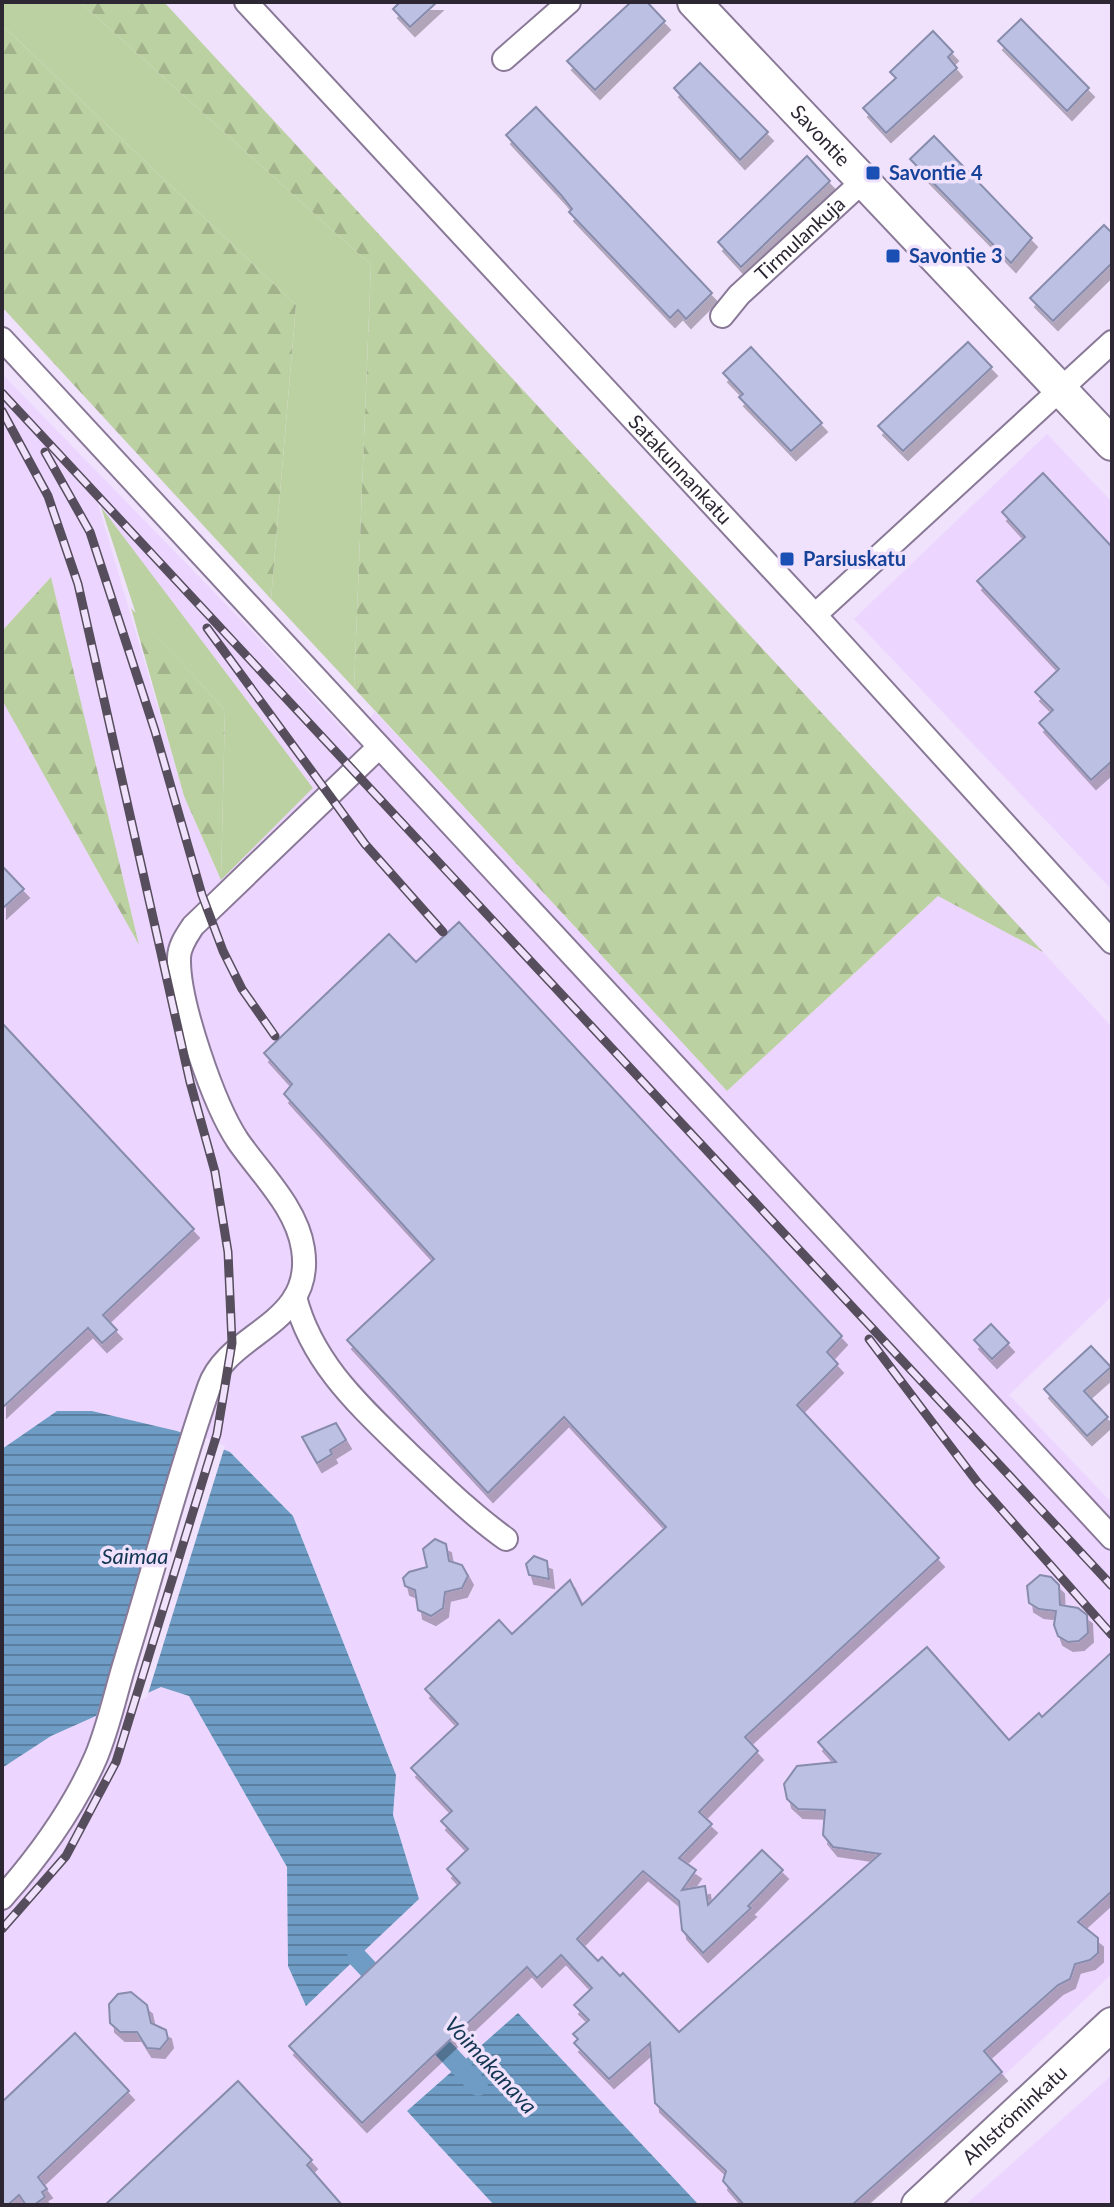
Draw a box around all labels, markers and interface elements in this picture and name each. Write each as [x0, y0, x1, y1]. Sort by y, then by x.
street label: Savontie [786, 99, 856, 171]
place label: Savontie 4 [889, 160, 983, 184]
marker: Savontie 4 [864, 164, 882, 182]
street label: Tirmulankuja [750, 191, 849, 285]
place label: Savontie 3 [909, 243, 1003, 267]
marker: Savontie 3 [884, 247, 902, 265]
street label: Satakunnankatu [624, 409, 737, 529]
place label: Parsiuskatu [803, 546, 906, 570]
marker: Parsiuskatu [778, 550, 796, 568]
water label: Saimaa [101, 1542, 169, 1569]
water label: Voimakanava [440, 2011, 543, 2119]
street label: Ahlströminkatu [957, 2060, 1071, 2169]

